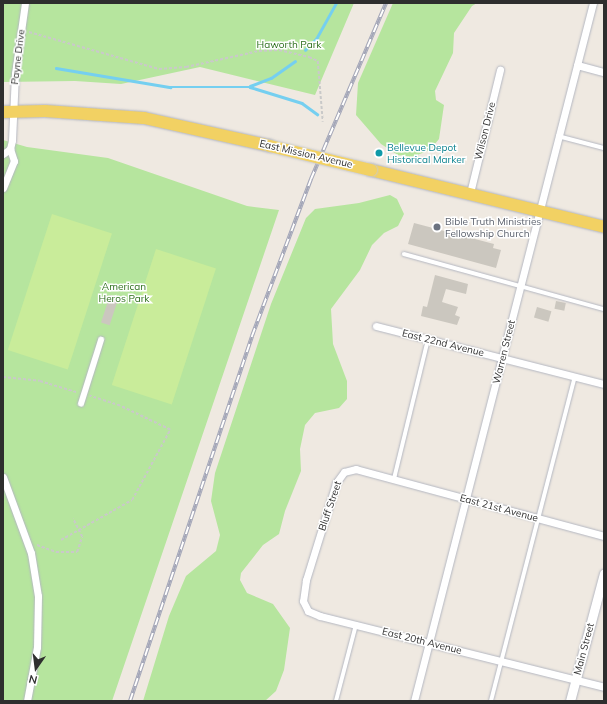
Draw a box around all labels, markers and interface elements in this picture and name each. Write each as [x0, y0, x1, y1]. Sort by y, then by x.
street label: Payne Drive [9, 29, 27, 85]
park label: Haworth Park [257, 39, 321, 51]
street label: Wilson Drive [472, 101, 498, 161]
street label: East Mission Avenue [258, 137, 354, 171]
place label: Bellevue Depot Historical Marker [387, 141, 465, 164]
marker: Bellevue Depot Historical Marker [374, 148, 384, 158]
place label: Bible Truth Ministries Fellowship Church [445, 215, 541, 238]
marker: Bible Truth Ministries Fellowship Church [432, 222, 442, 232]
park label: American Heros Park [99, 280, 149, 304]
street label: Warren Street [490, 319, 518, 385]
street label: East 22nd Avenue [401, 327, 485, 359]
street label: Bluff Street [316, 480, 344, 532]
street label: East 21st Avenue [458, 492, 540, 524]
street label: Main Street [571, 622, 597, 676]
street label: East 20th Avenue [381, 625, 463, 657]
north arrow [16, 648, 56, 688]
text: N [27, 672, 39, 687]

